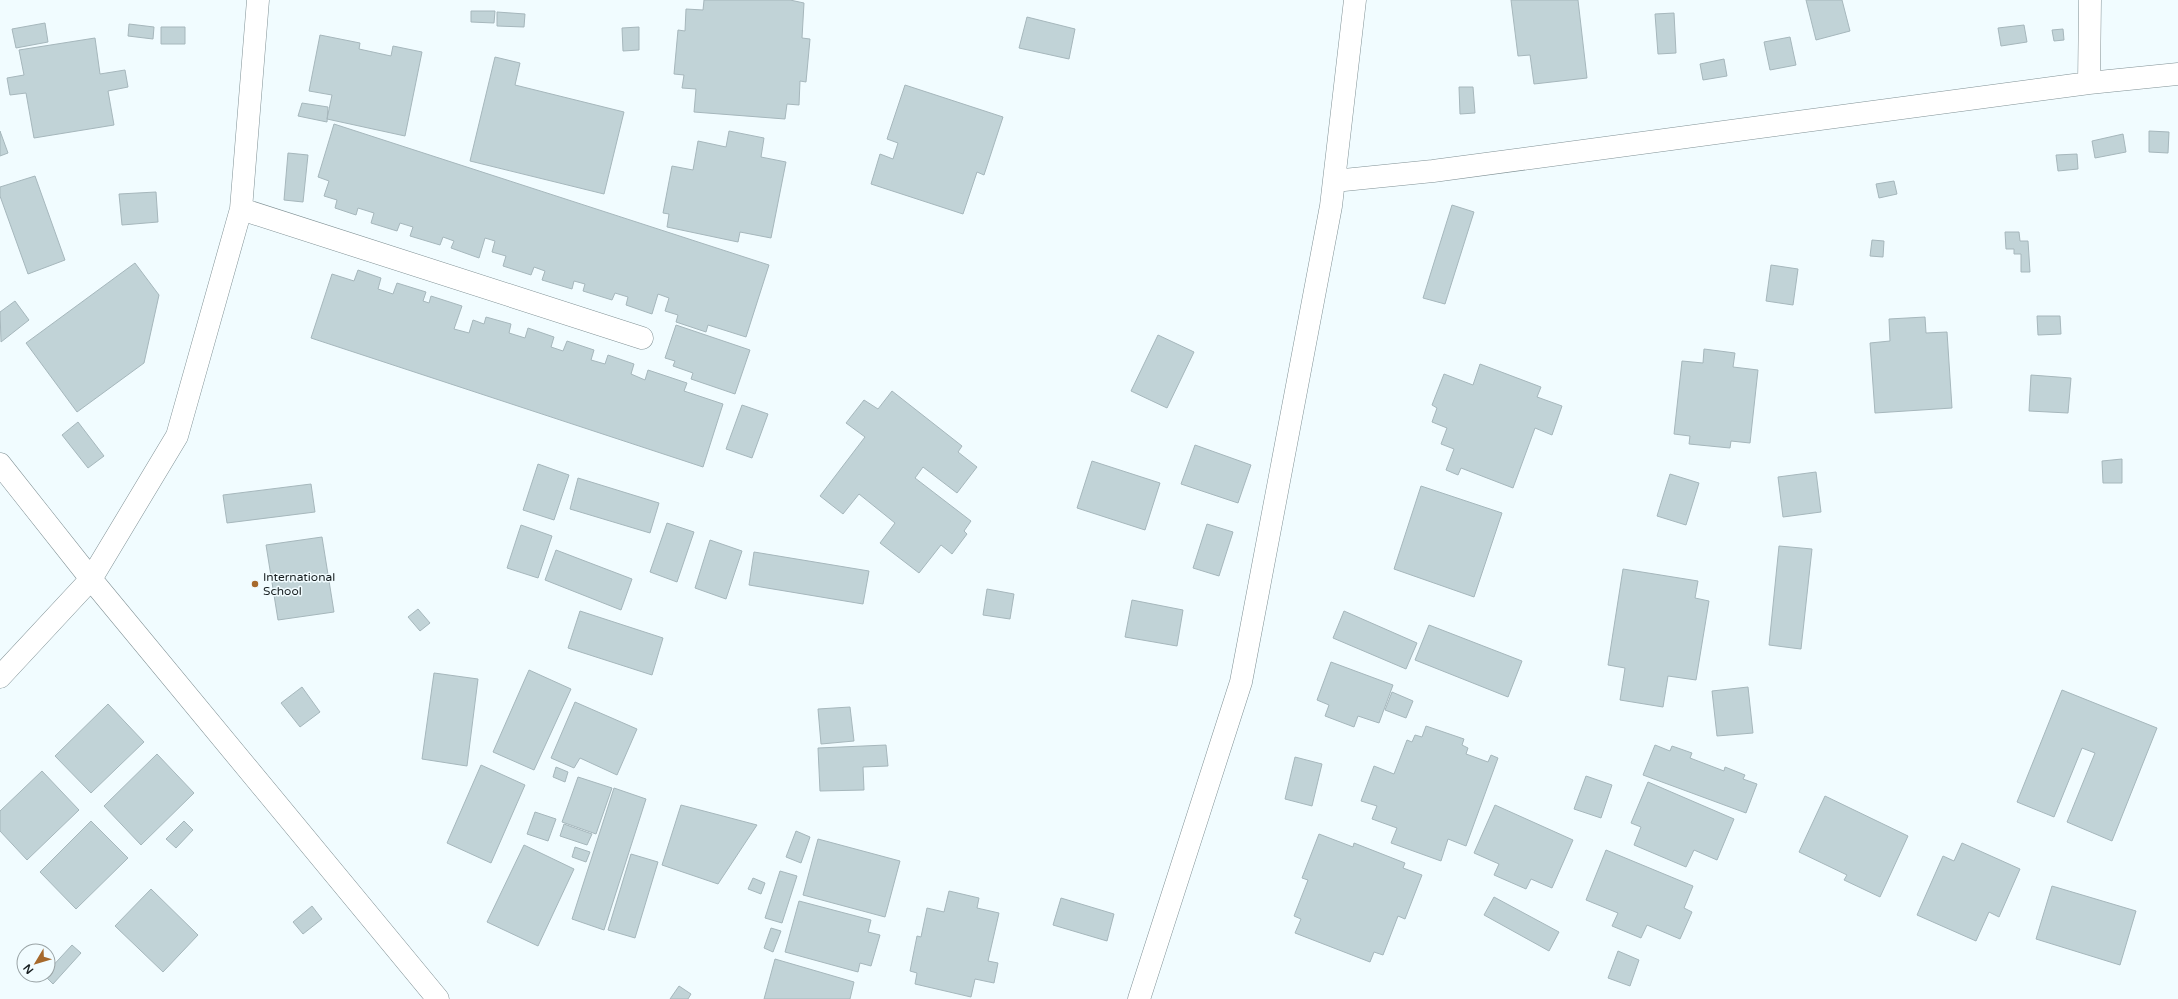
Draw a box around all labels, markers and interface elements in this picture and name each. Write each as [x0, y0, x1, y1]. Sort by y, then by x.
place label: International School [263, 570, 335, 598]
marker: International School [250, 579, 260, 589]
north arrow [16, 943, 56, 983]
text: N [21, 961, 36, 976]

